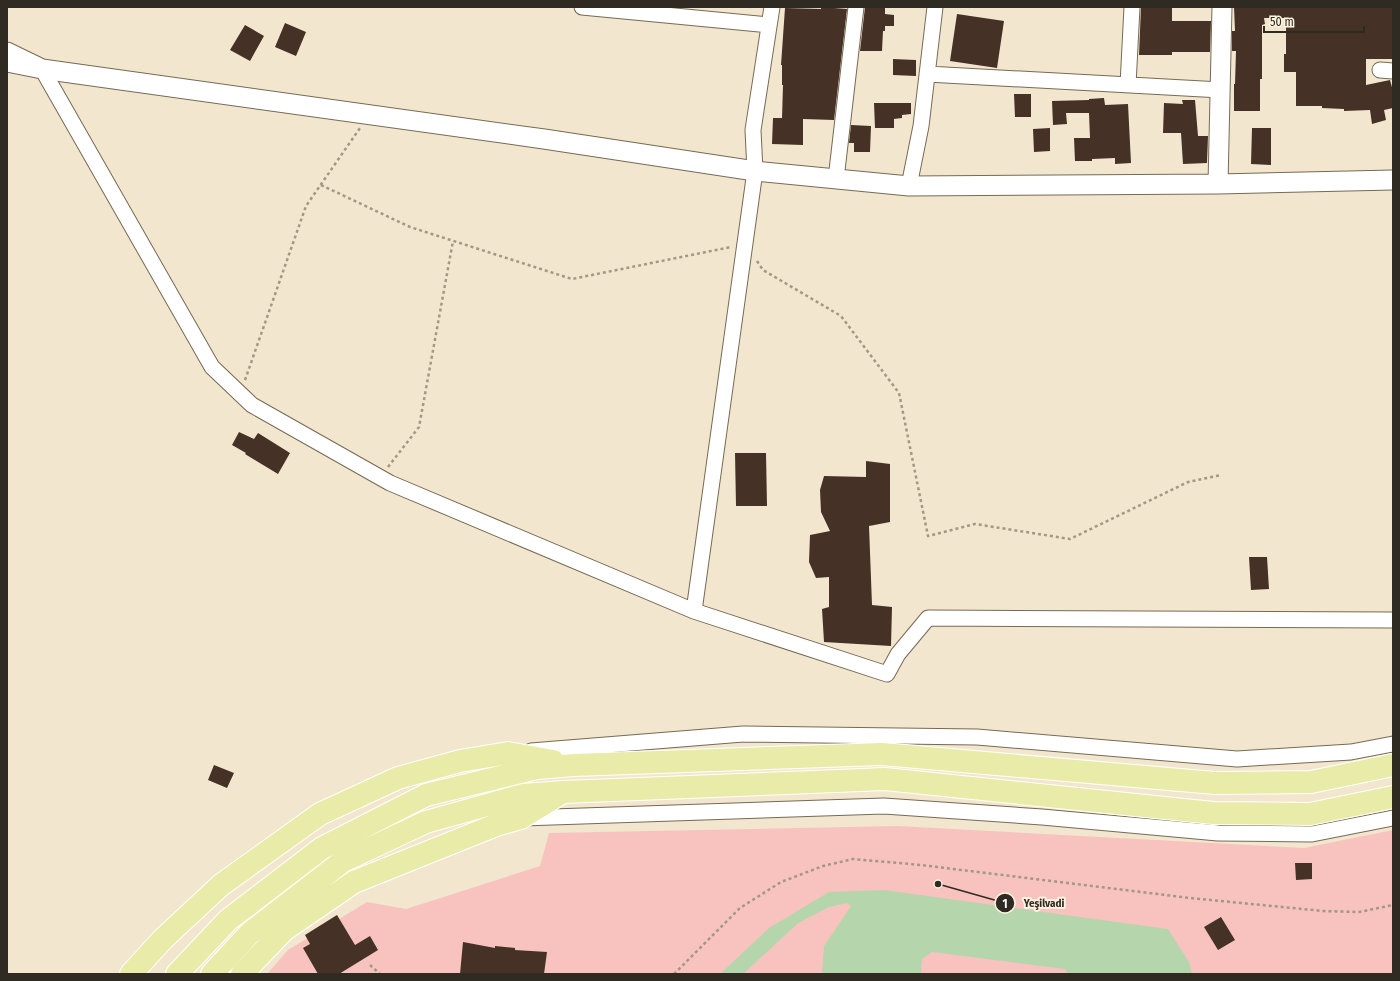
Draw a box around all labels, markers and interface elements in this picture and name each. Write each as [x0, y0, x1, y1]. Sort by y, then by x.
scale bar [1264, 8, 1364, 34]
text: 50 m [1270, 15, 1294, 29]
callout: Yeşilvadi [995, 892, 1072, 915]
text: 1 [1002, 897, 1008, 911]
text: Yeşilvadi [1023, 897, 1064, 910]

